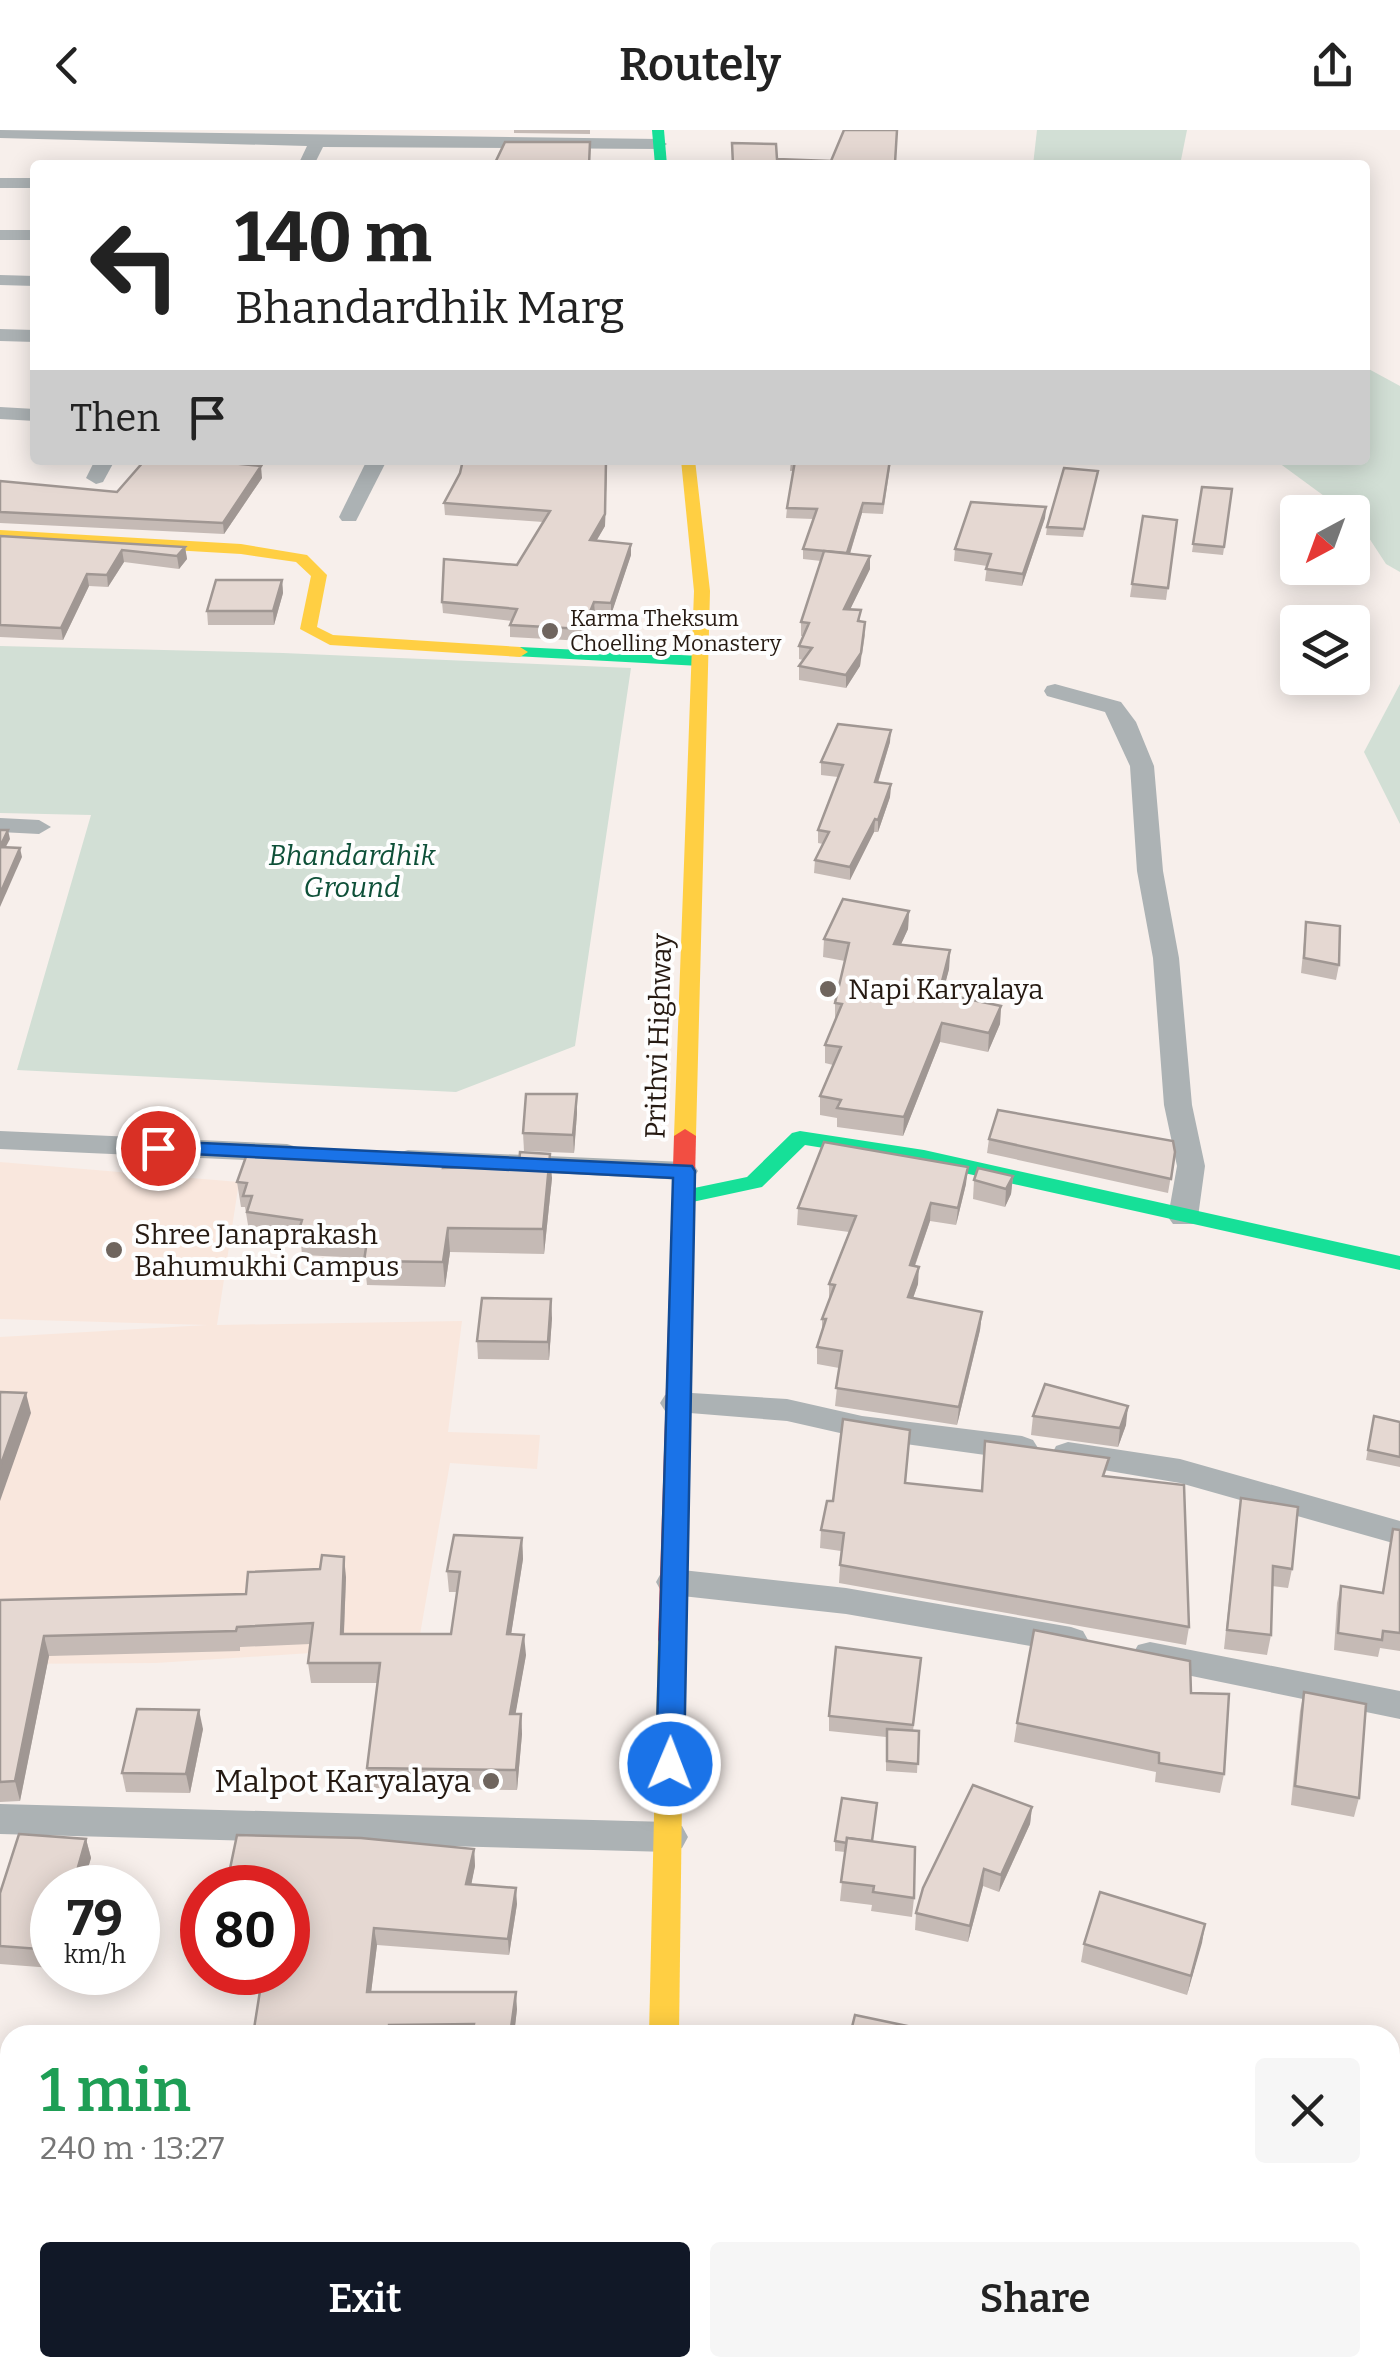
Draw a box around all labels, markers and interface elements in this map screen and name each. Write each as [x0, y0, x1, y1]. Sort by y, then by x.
icon: back [40, 38, 95, 93]
text: Routely [619, 38, 781, 92]
icon: share [1305, 38, 1360, 93]
text: 140 m [235, 196, 432, 280]
icon: left [70, 200, 200, 330]
text: Bhandardhik Marg [235, 281, 625, 335]
icon: arrive [180, 390, 235, 445]
text: Then [70, 395, 160, 441]
north arrow [1280, 495, 1370, 585]
map controls [1280, 495, 1370, 695]
place label: Karma Theksum Choelling Monastery [570, 605, 782, 657]
button: layers [1280, 605, 1370, 695]
marker: Karma Theksum Choelling Monastery [539, 620, 561, 642]
park label: Bhandardhik Ground [268, 839, 436, 904]
street label: Prithvi Highway [638, 933, 679, 1139]
place label: Napi Karyalaya [848, 973, 1044, 1006]
marker: Napi Karyalaya [817, 978, 839, 1000]
pin [116, 1106, 201, 1191]
icon: arrive [131, 1121, 186, 1176]
place label: Shree Janaprakash Bahumukhi Campus [134, 1218, 399, 1283]
marker: Shree Janaprakash Bahumukhi Campus [103, 1239, 125, 1261]
position arrow [618, 1712, 722, 1816]
place label: Malpot Karyalaya [215, 1762, 471, 1800]
marker: Malpot Karyalaya [480, 1770, 502, 1792]
speed limit sign: 80 [180, 1865, 310, 1995]
text: 79 [67, 1888, 123, 1948]
text: km/h [64, 1940, 126, 1970]
text: 1 min [40, 2055, 191, 2127]
button: close [1255, 2058, 1360, 2163]
text: 240 m · 13:27 [40, 2129, 224, 2167]
button: Exit [40, 2242, 690, 2357]
button: Share [710, 2242, 1360, 2357]

